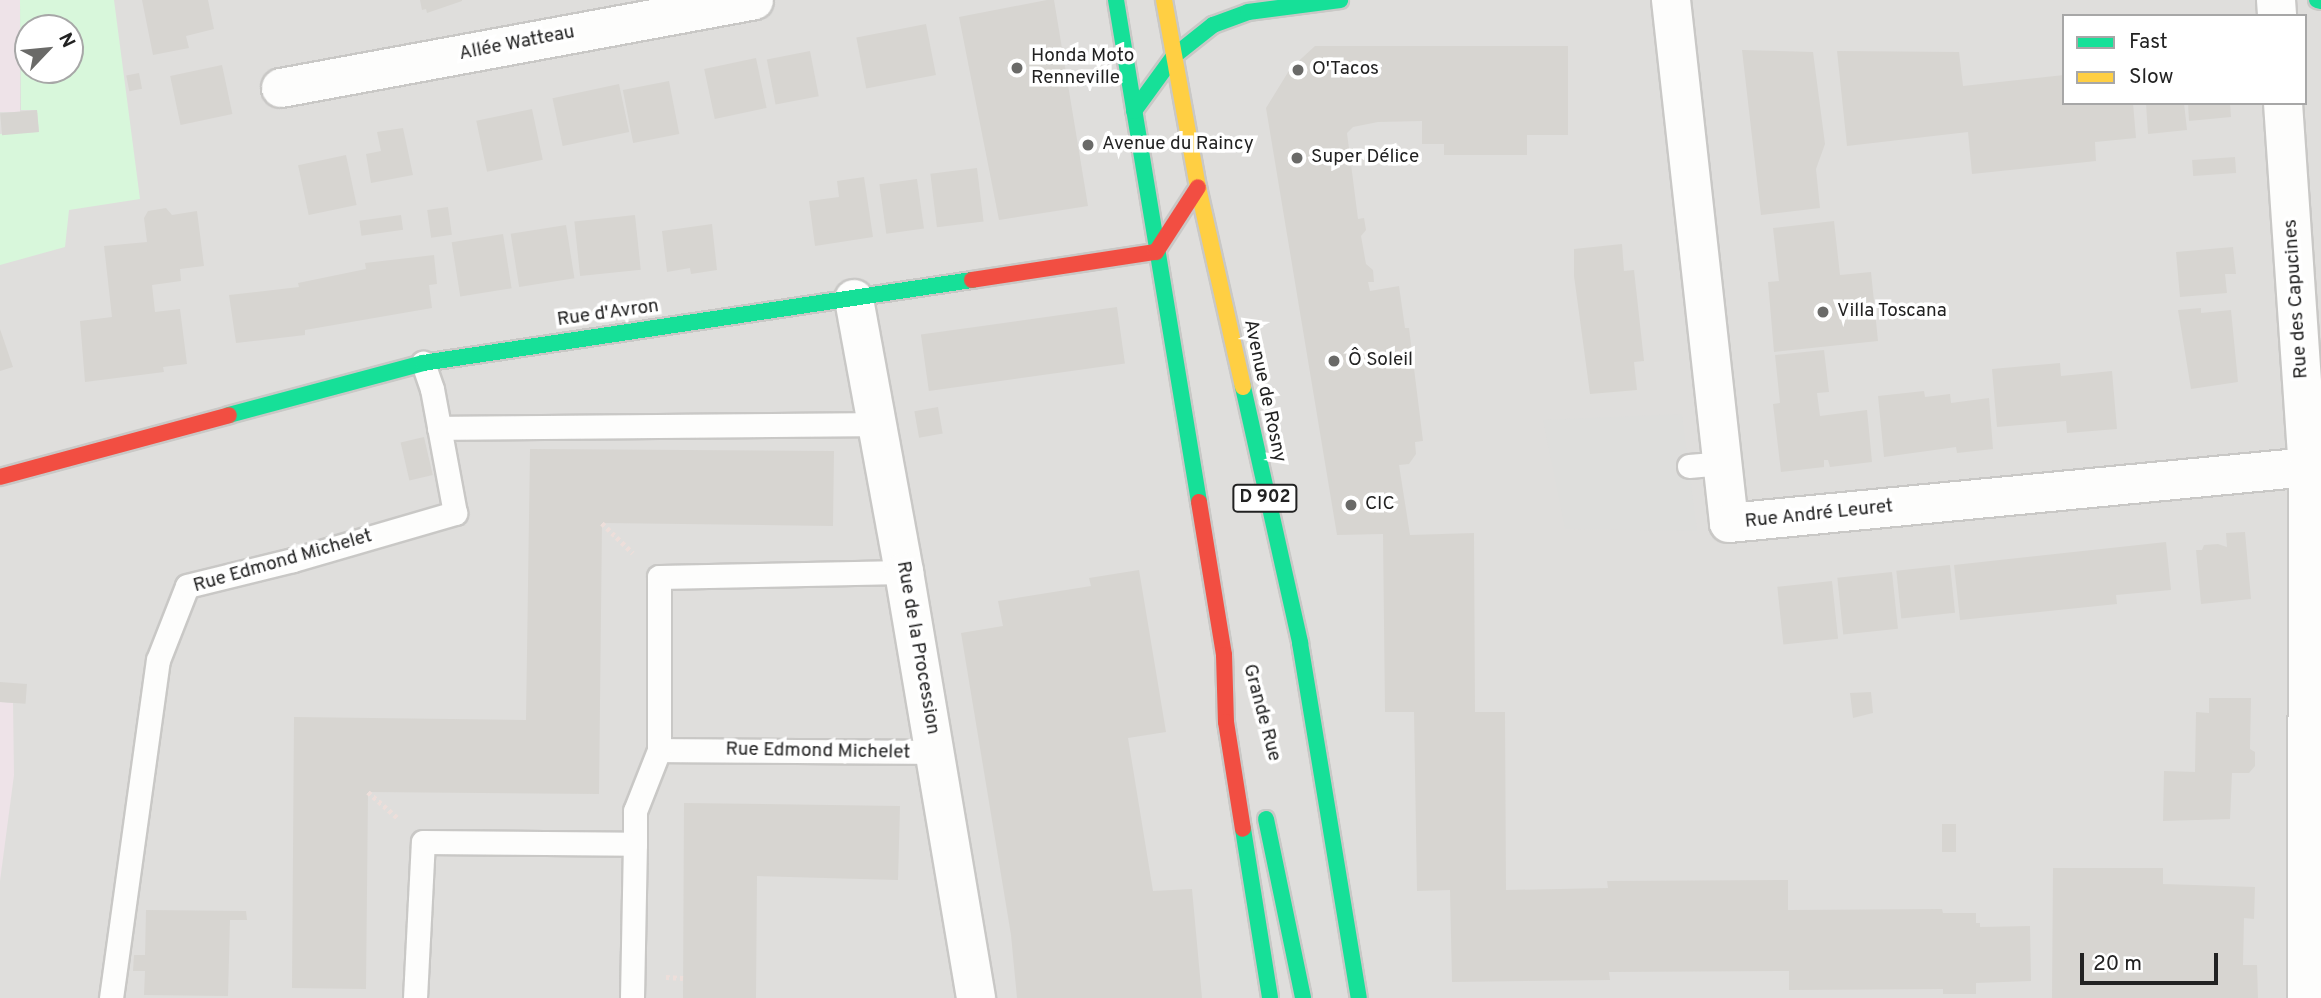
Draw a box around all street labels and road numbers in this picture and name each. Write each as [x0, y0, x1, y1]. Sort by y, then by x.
street label: Allée Watteau [457, 22, 577, 66]
street label: Rue des Capucines [2280, 218, 2314, 380]
street label: Rue d'Avron [556, 296, 660, 332]
street label: Avenue de Rosny [1238, 317, 1290, 465]
road number: D 902 [1232, 484, 1298, 512]
street label: Rue André Leuret [1743, 496, 1895, 534]
street label: Rue Edmond Michelet [191, 526, 375, 598]
street label: Rue de la Procession [891, 559, 943, 737]
street label: Grande Rue [1237, 662, 1285, 764]
street label: Rue Edmond Michelet [725, 739, 911, 765]

